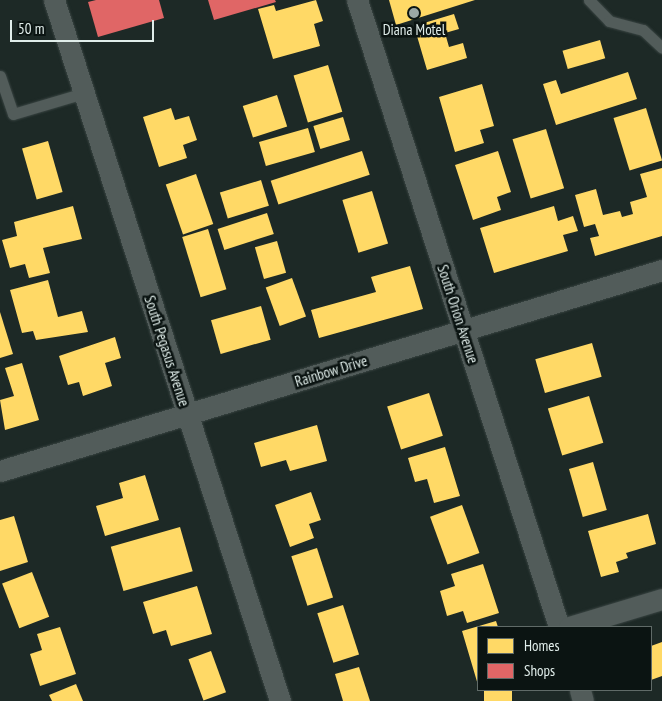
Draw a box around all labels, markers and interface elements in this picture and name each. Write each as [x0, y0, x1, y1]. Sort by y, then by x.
marker: Diana Motel [408, 7, 420, 19]
scale bar [12, 10, 156, 42]
text: 50 m [18, 19, 44, 38]
place label: Diana Motel [383, 21, 445, 39]
street label: South Orion Avenue [434, 262, 482, 366]
street label: South Pegasus Avenue [141, 293, 193, 409]
street label: Rainbow Drive [292, 351, 370, 391]
legend [477, 626, 652, 691]
text: Homes [524, 636, 560, 655]
text: Shops [524, 661, 555, 680]

